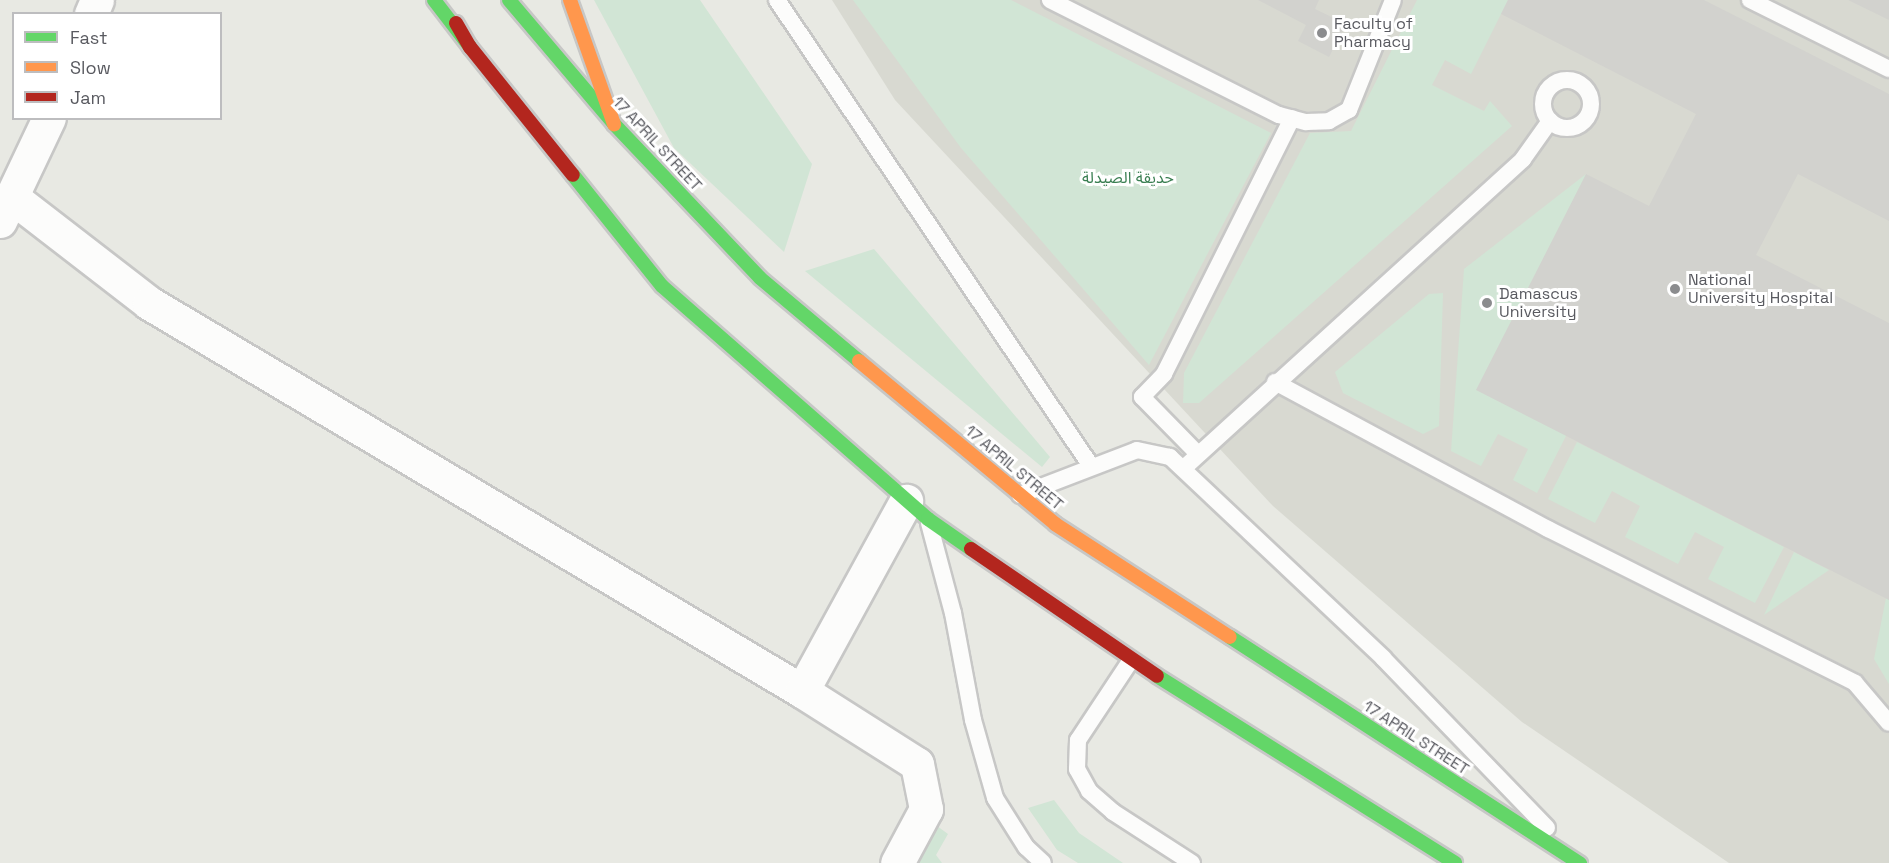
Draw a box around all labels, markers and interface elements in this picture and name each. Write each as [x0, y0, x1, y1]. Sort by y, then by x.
legend [12, 12, 222, 120]
place label: Faculty of Pharmacy [1334, 14, 1413, 52]
text: Fast [70, 26, 107, 49]
marker: Faculty of Pharmacy [1315, 26, 1329, 40]
text: Slow [70, 56, 111, 79]
text: Jam [70, 86, 106, 109]
street label: 17 APRIL STREET [608, 93, 706, 195]
park label: حديقة الصيدلة [1082, 168, 1174, 188]
place label: National University Hospital [1688, 270, 1833, 308]
marker: National University Hospital [1666, 280, 1684, 298]
place label: Damascus University [1499, 284, 1578, 322]
marker: Damascus University [1480, 296, 1494, 310]
street label: 17 APRIL STREET [961, 421, 1067, 515]
street label: 17 APRIL STREET [1359, 697, 1473, 779]

